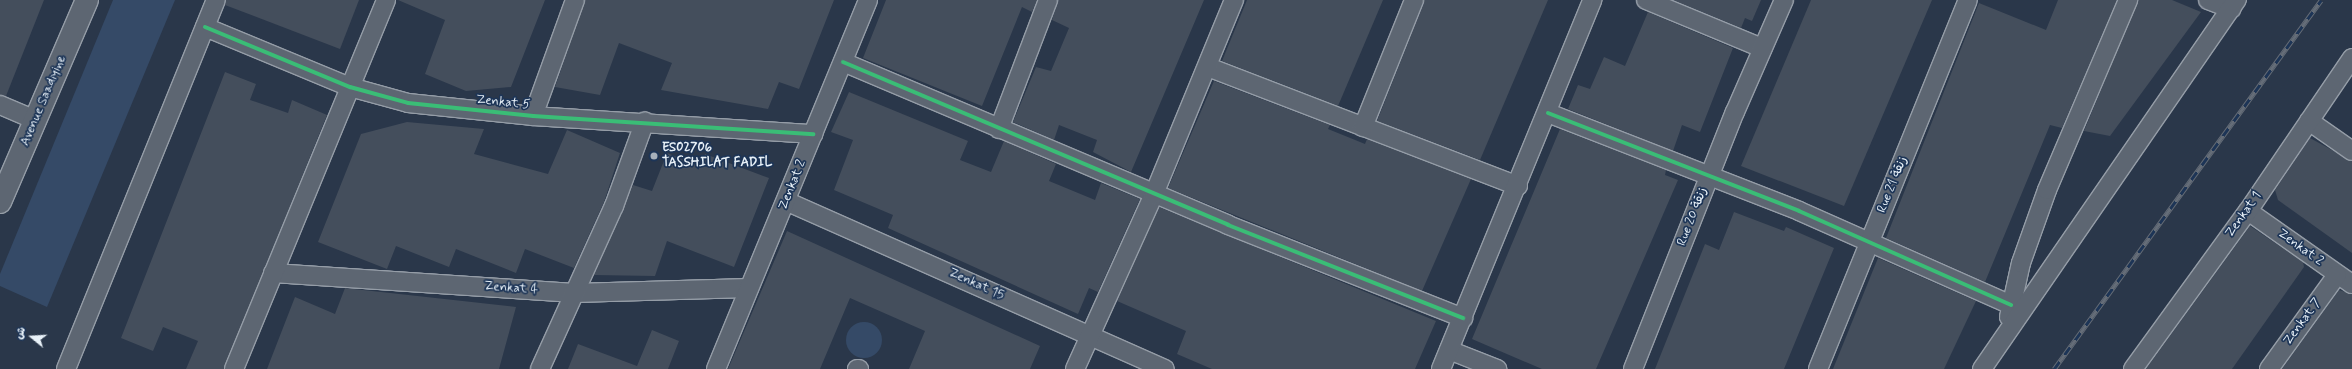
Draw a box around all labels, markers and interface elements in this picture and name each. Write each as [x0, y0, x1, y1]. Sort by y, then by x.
street label: Avenue Saadiyine [18, 54, 70, 148]
street label: Zenkat 5 [475, 92, 531, 114]
place label: ES02706 TASSHILAT FADIL [662, 141, 773, 172]
marker: ES02706 TASSHILAT FADIL [649, 151, 659, 161]
street label: Rue 21 زنقة [1875, 154, 1911, 216]
street label: Zenkat 2 [776, 158, 810, 212]
street label: Rue 20 زنقة [1675, 186, 1711, 248]
street label: Zenkat 1 [2223, 189, 2265, 241]
street label: Zenkat 2 [2274, 226, 2326, 270]
street label: Zenkat 15 [946, 266, 1006, 304]
street label: Zenkat 4 [484, 279, 538, 299]
street label: Zenkat 7 [2281, 295, 2325, 349]
north arrow [12, 317, 52, 357]
text: ش [12, 325, 29, 341]

